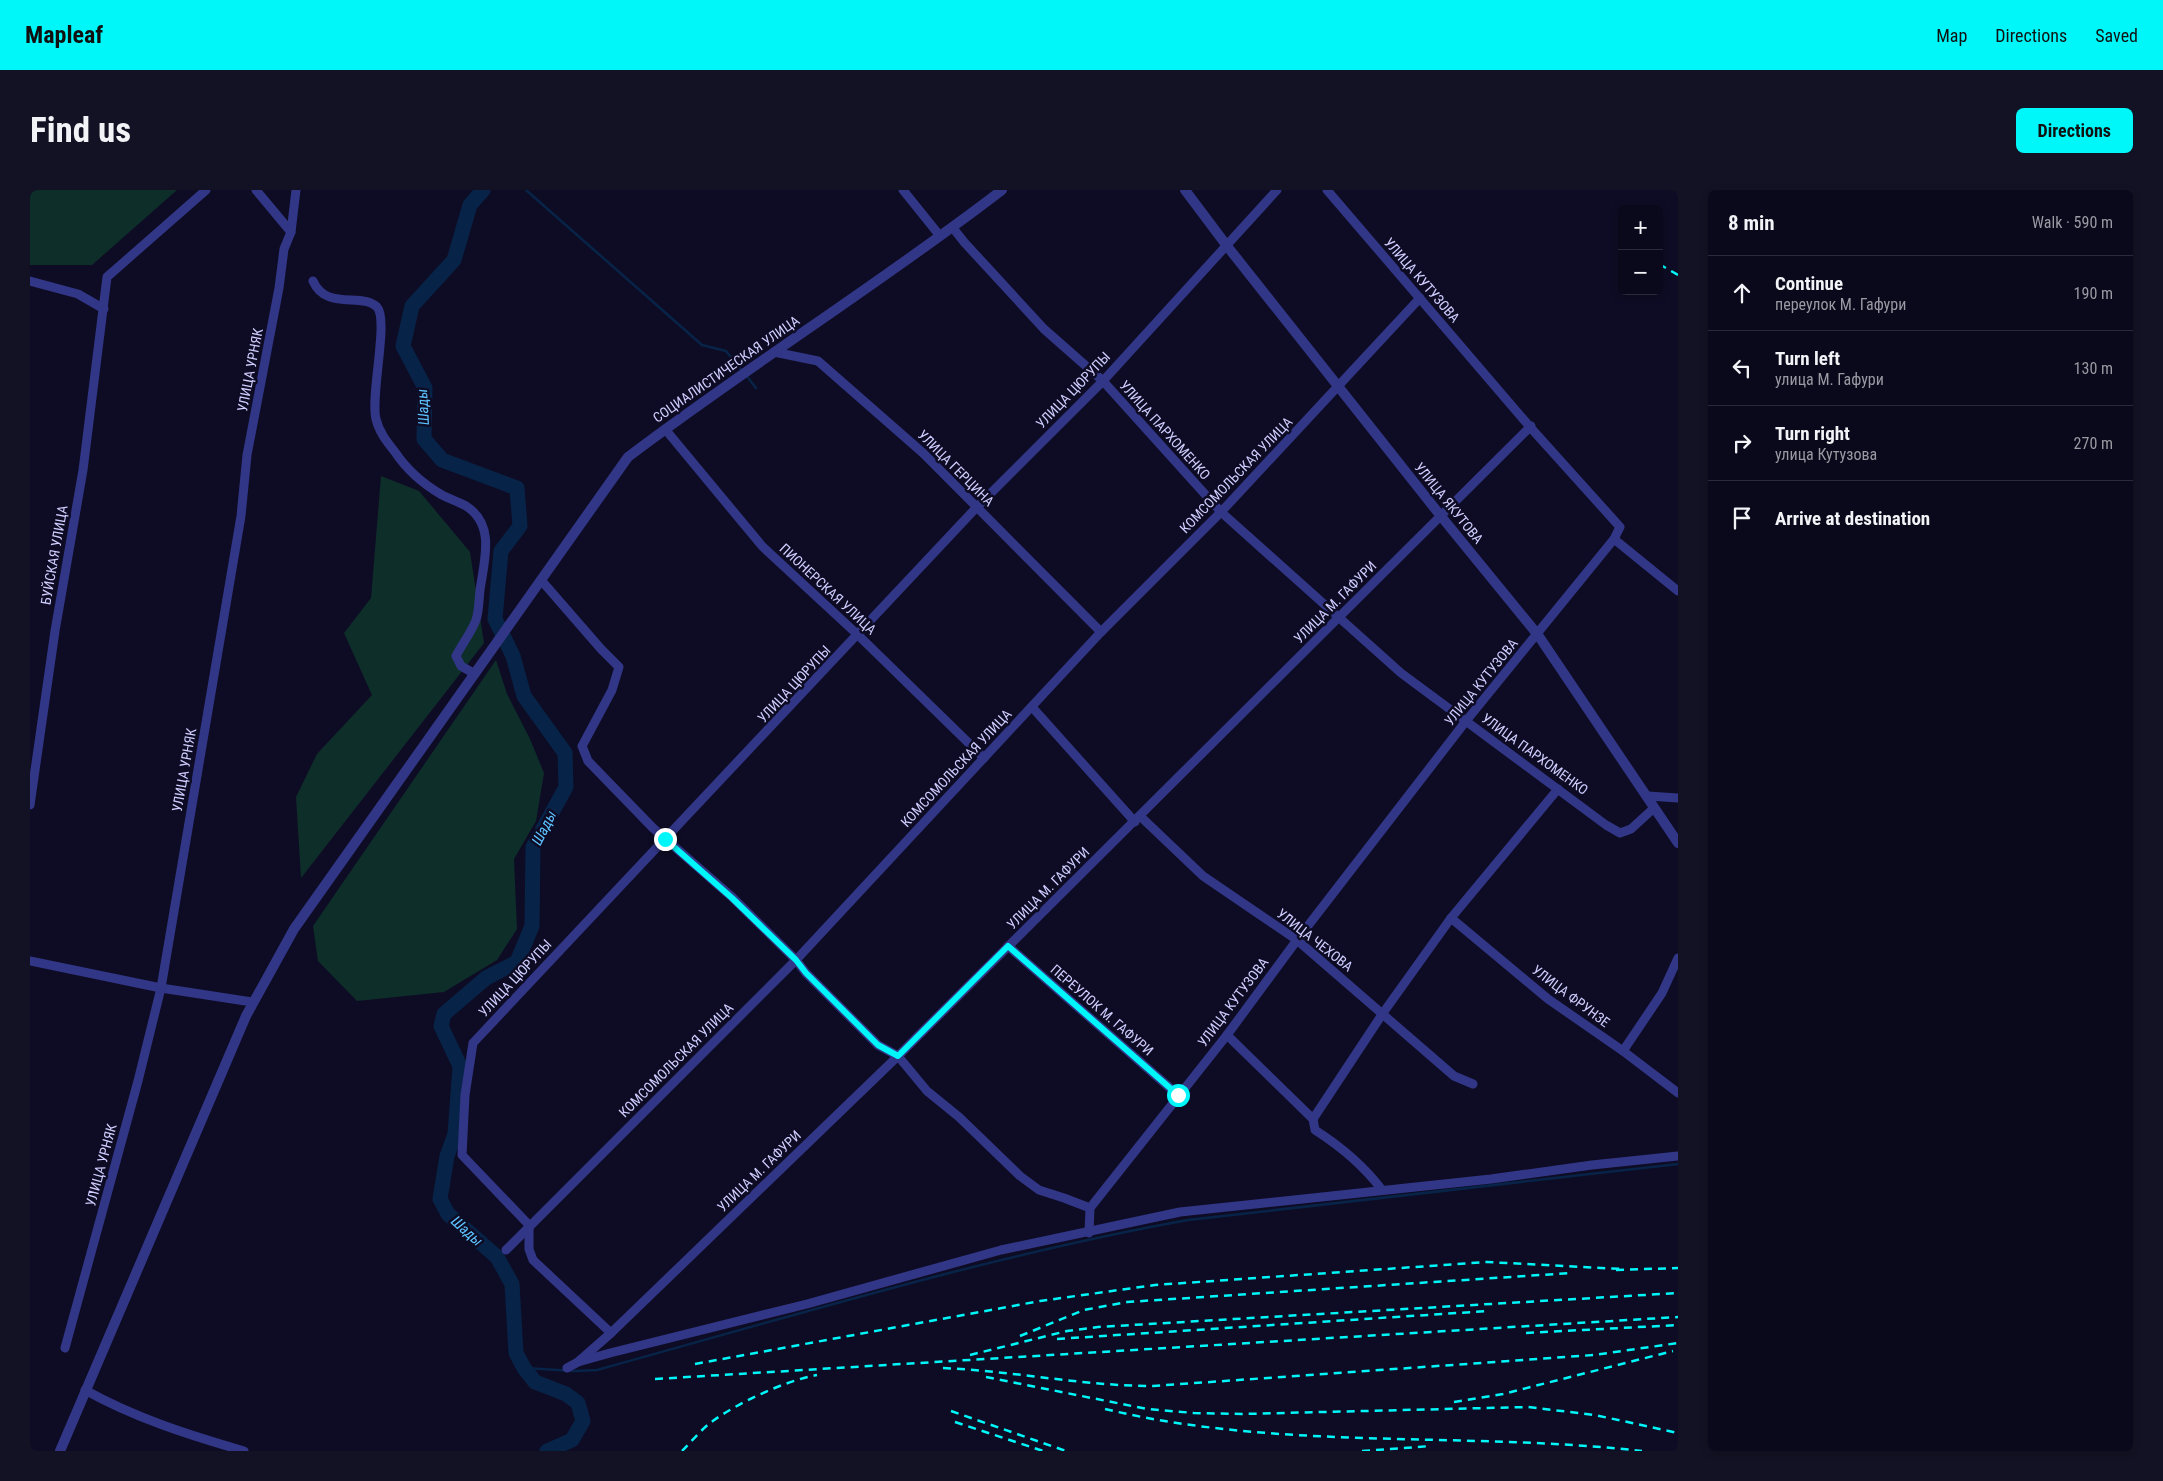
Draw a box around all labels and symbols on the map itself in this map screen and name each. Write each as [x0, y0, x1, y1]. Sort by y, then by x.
street label: УЛИЦА КУТУЗОВА [1381, 234, 1463, 326]
street label: СОЦИАЛИСТИЧЕСКАЯ УЛИЦА [650, 312, 802, 426]
street label: УЛИЦА УРНЯК [234, 327, 266, 413]
street label: УЛИЦА ЦЮРУПЫ [1033, 349, 1113, 431]
street label: УЛИЦА ПАРХОМЕНКО [1116, 377, 1214, 483]
water label: Шады [413, 388, 433, 426]
street label: КОМСОМОЛЬСКАЯ УЛИЦА [1176, 414, 1296, 536]
street label: УЛИЦА ГЕРЦИНА [915, 427, 997, 509]
street label: УЛИЦА ЯКУТОВА [1411, 459, 1487, 547]
street label: БУЙСКАЯ УЛИЦА [37, 504, 71, 606]
street label: ПИОНЕРСКАЯ УЛИЦА [777, 540, 879, 638]
street label: УЛИЦА М. ГАФУРИ [1291, 558, 1379, 646]
street label: УЛИЦА КУТУЗОВА [1441, 635, 1521, 729]
street label: УЛИЦА ЦЮРУПЫ [754, 642, 834, 726]
street label: КОМСОМОЛЬСКАЯ УЛИЦА [897, 706, 1015, 830]
street label: УЛИЦА ПАРХОМЕНКО [1479, 710, 1591, 798]
street label: УЛИЦА УРНЯК [169, 727, 199, 813]
water label: Шады [528, 808, 560, 848]
route end [654, 828, 677, 851]
street label: УЛИЦА М. ГАФУРИ [1004, 844, 1092, 932]
street label: УЛИЦА ЧЕХОВА [1274, 905, 1356, 975]
street label: УЛИЦА ЦЮРУПЫ [475, 936, 555, 1020]
street label: УЛИЦА КУТУЗОВА [1194, 954, 1272, 1050]
street label: ПЕРЕУЛОК М. ГАФУРИ [1048, 961, 1156, 1059]
street label: УЛИЦА ФРУНЗЕ [1529, 962, 1613, 1030]
street label: КОМСОМОЛЬСКАЯ УЛИЦА [616, 1000, 736, 1120]
route start [1167, 1084, 1190, 1107]
street label: УЛИЦА УРНЯК [82, 1122, 120, 1208]
street label: УЛИЦА М. ГАФУРИ [714, 1127, 804, 1215]
water label: Шады [447, 1212, 487, 1250]

